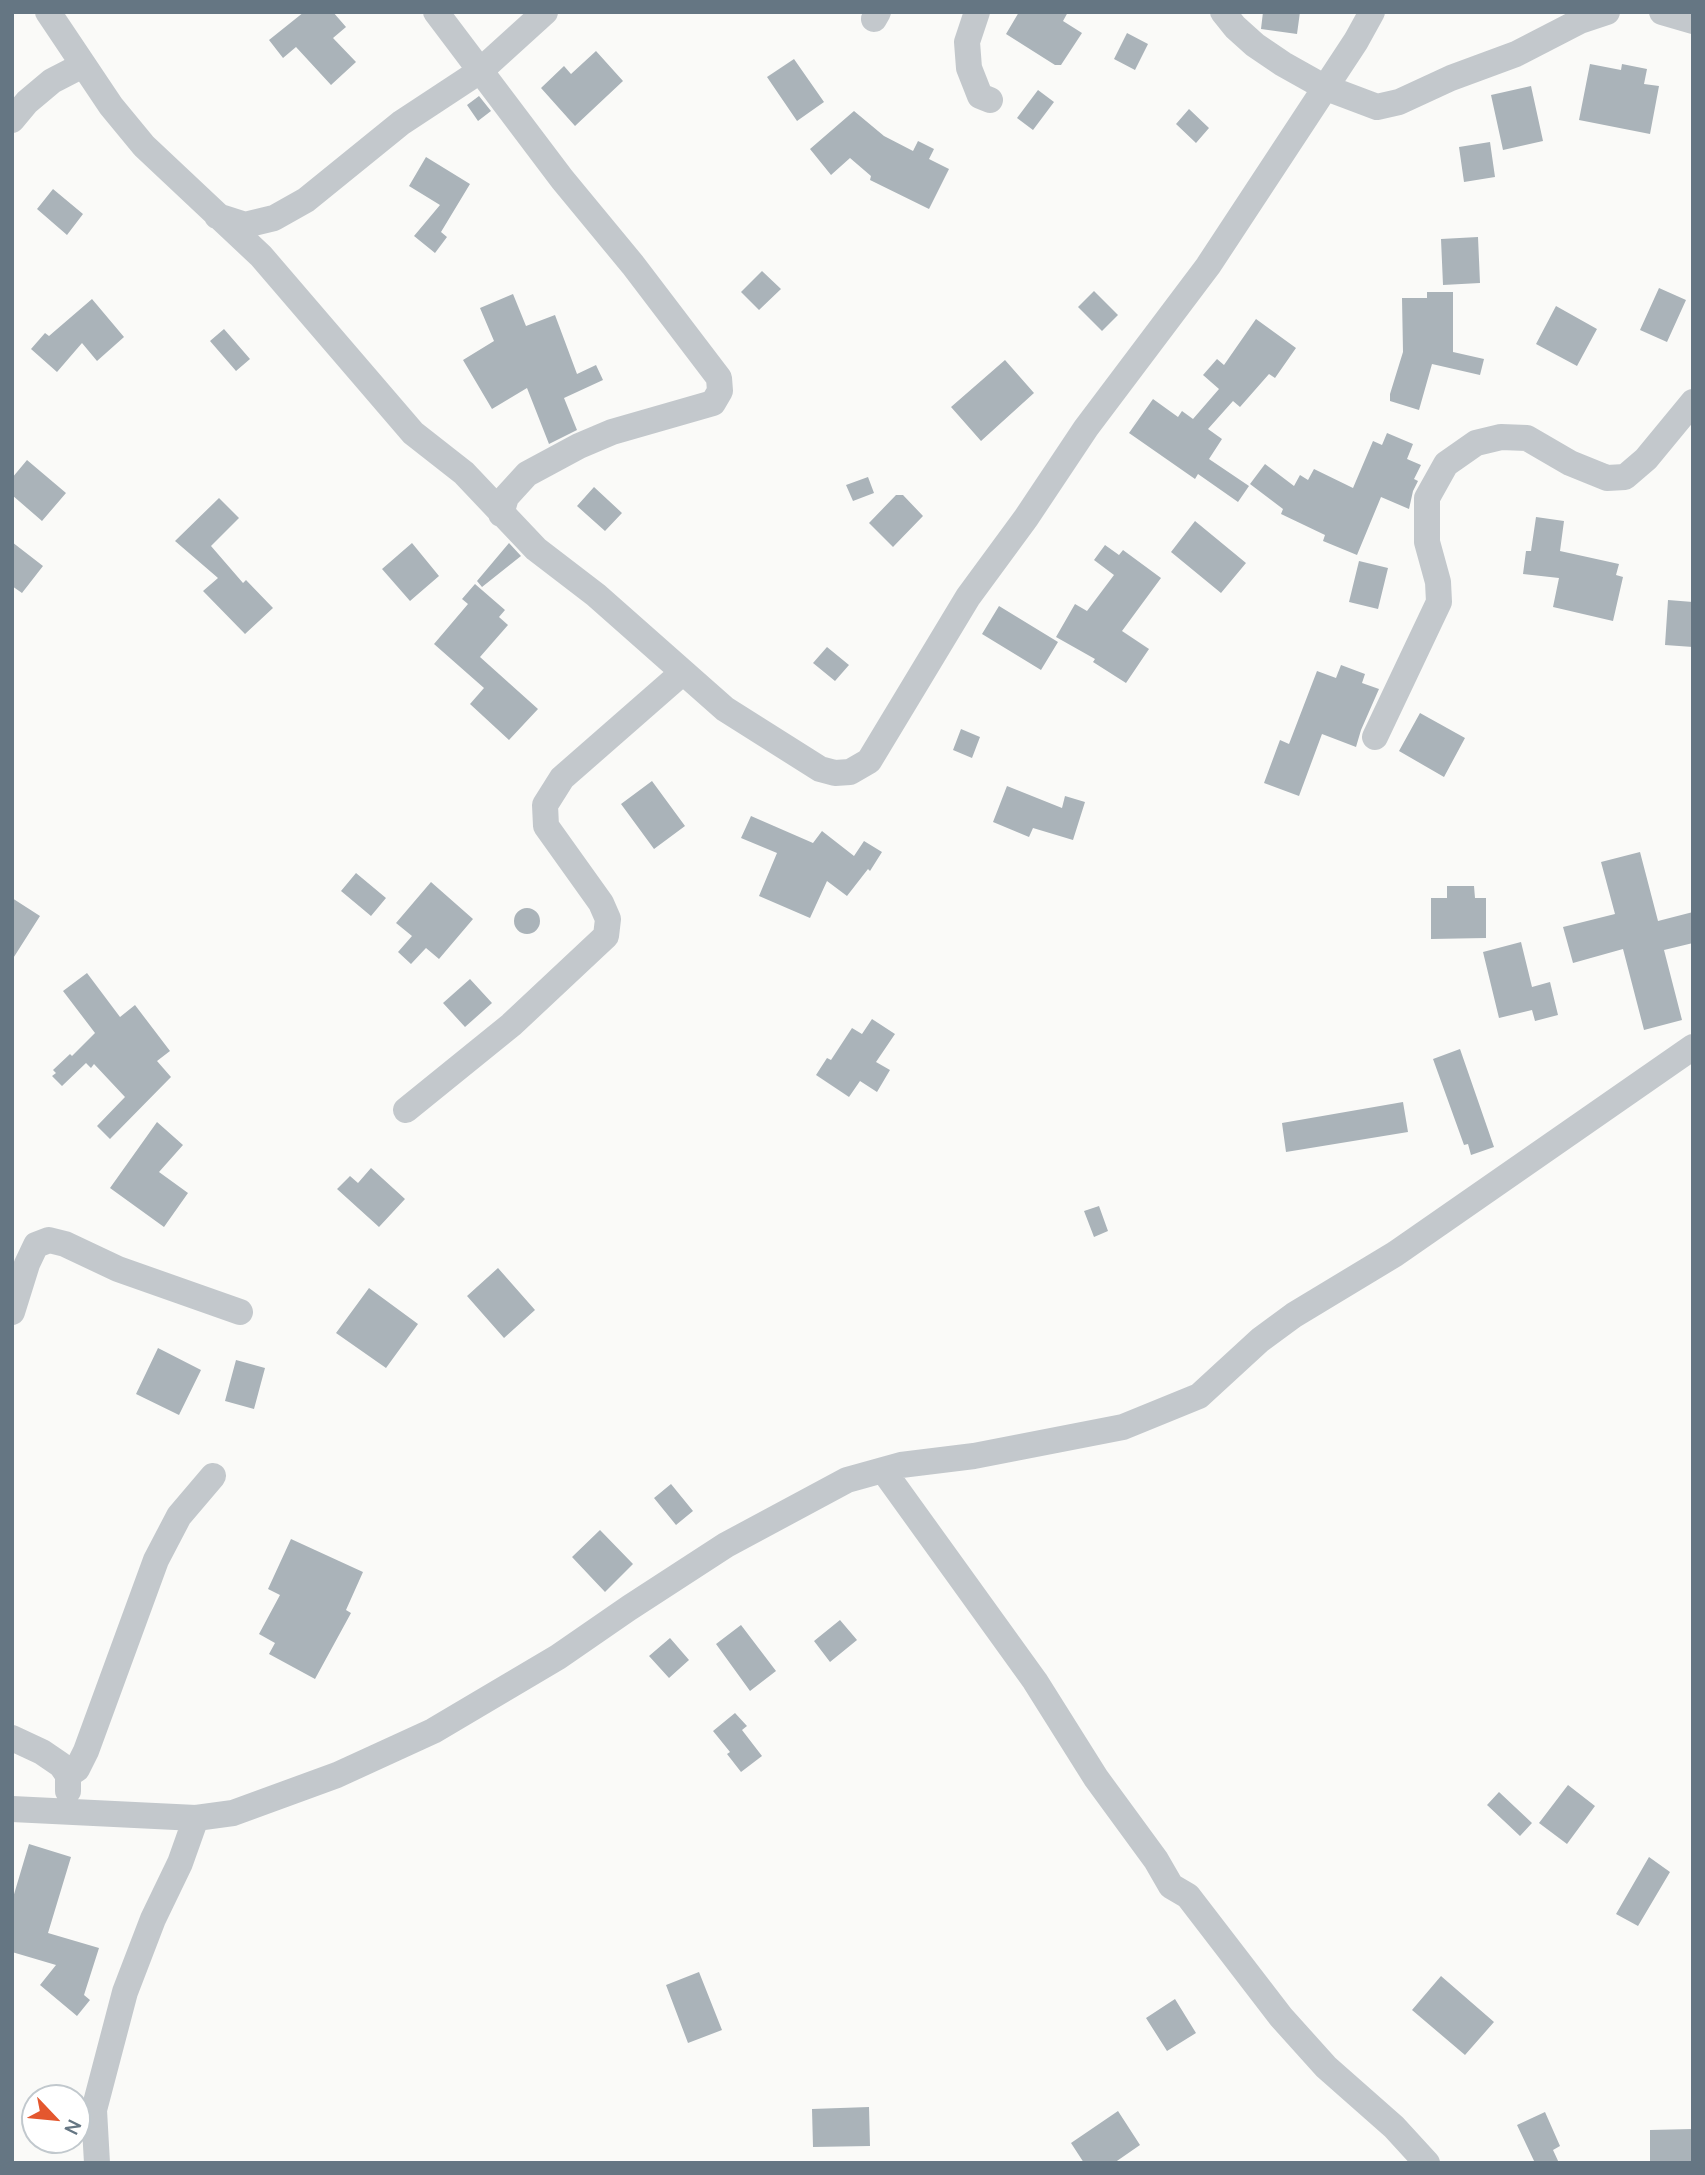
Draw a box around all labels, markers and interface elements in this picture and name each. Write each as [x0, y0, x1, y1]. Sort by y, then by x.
north arrow [21, 2084, 91, 2154]
text: N [58, 2115, 88, 2139]

